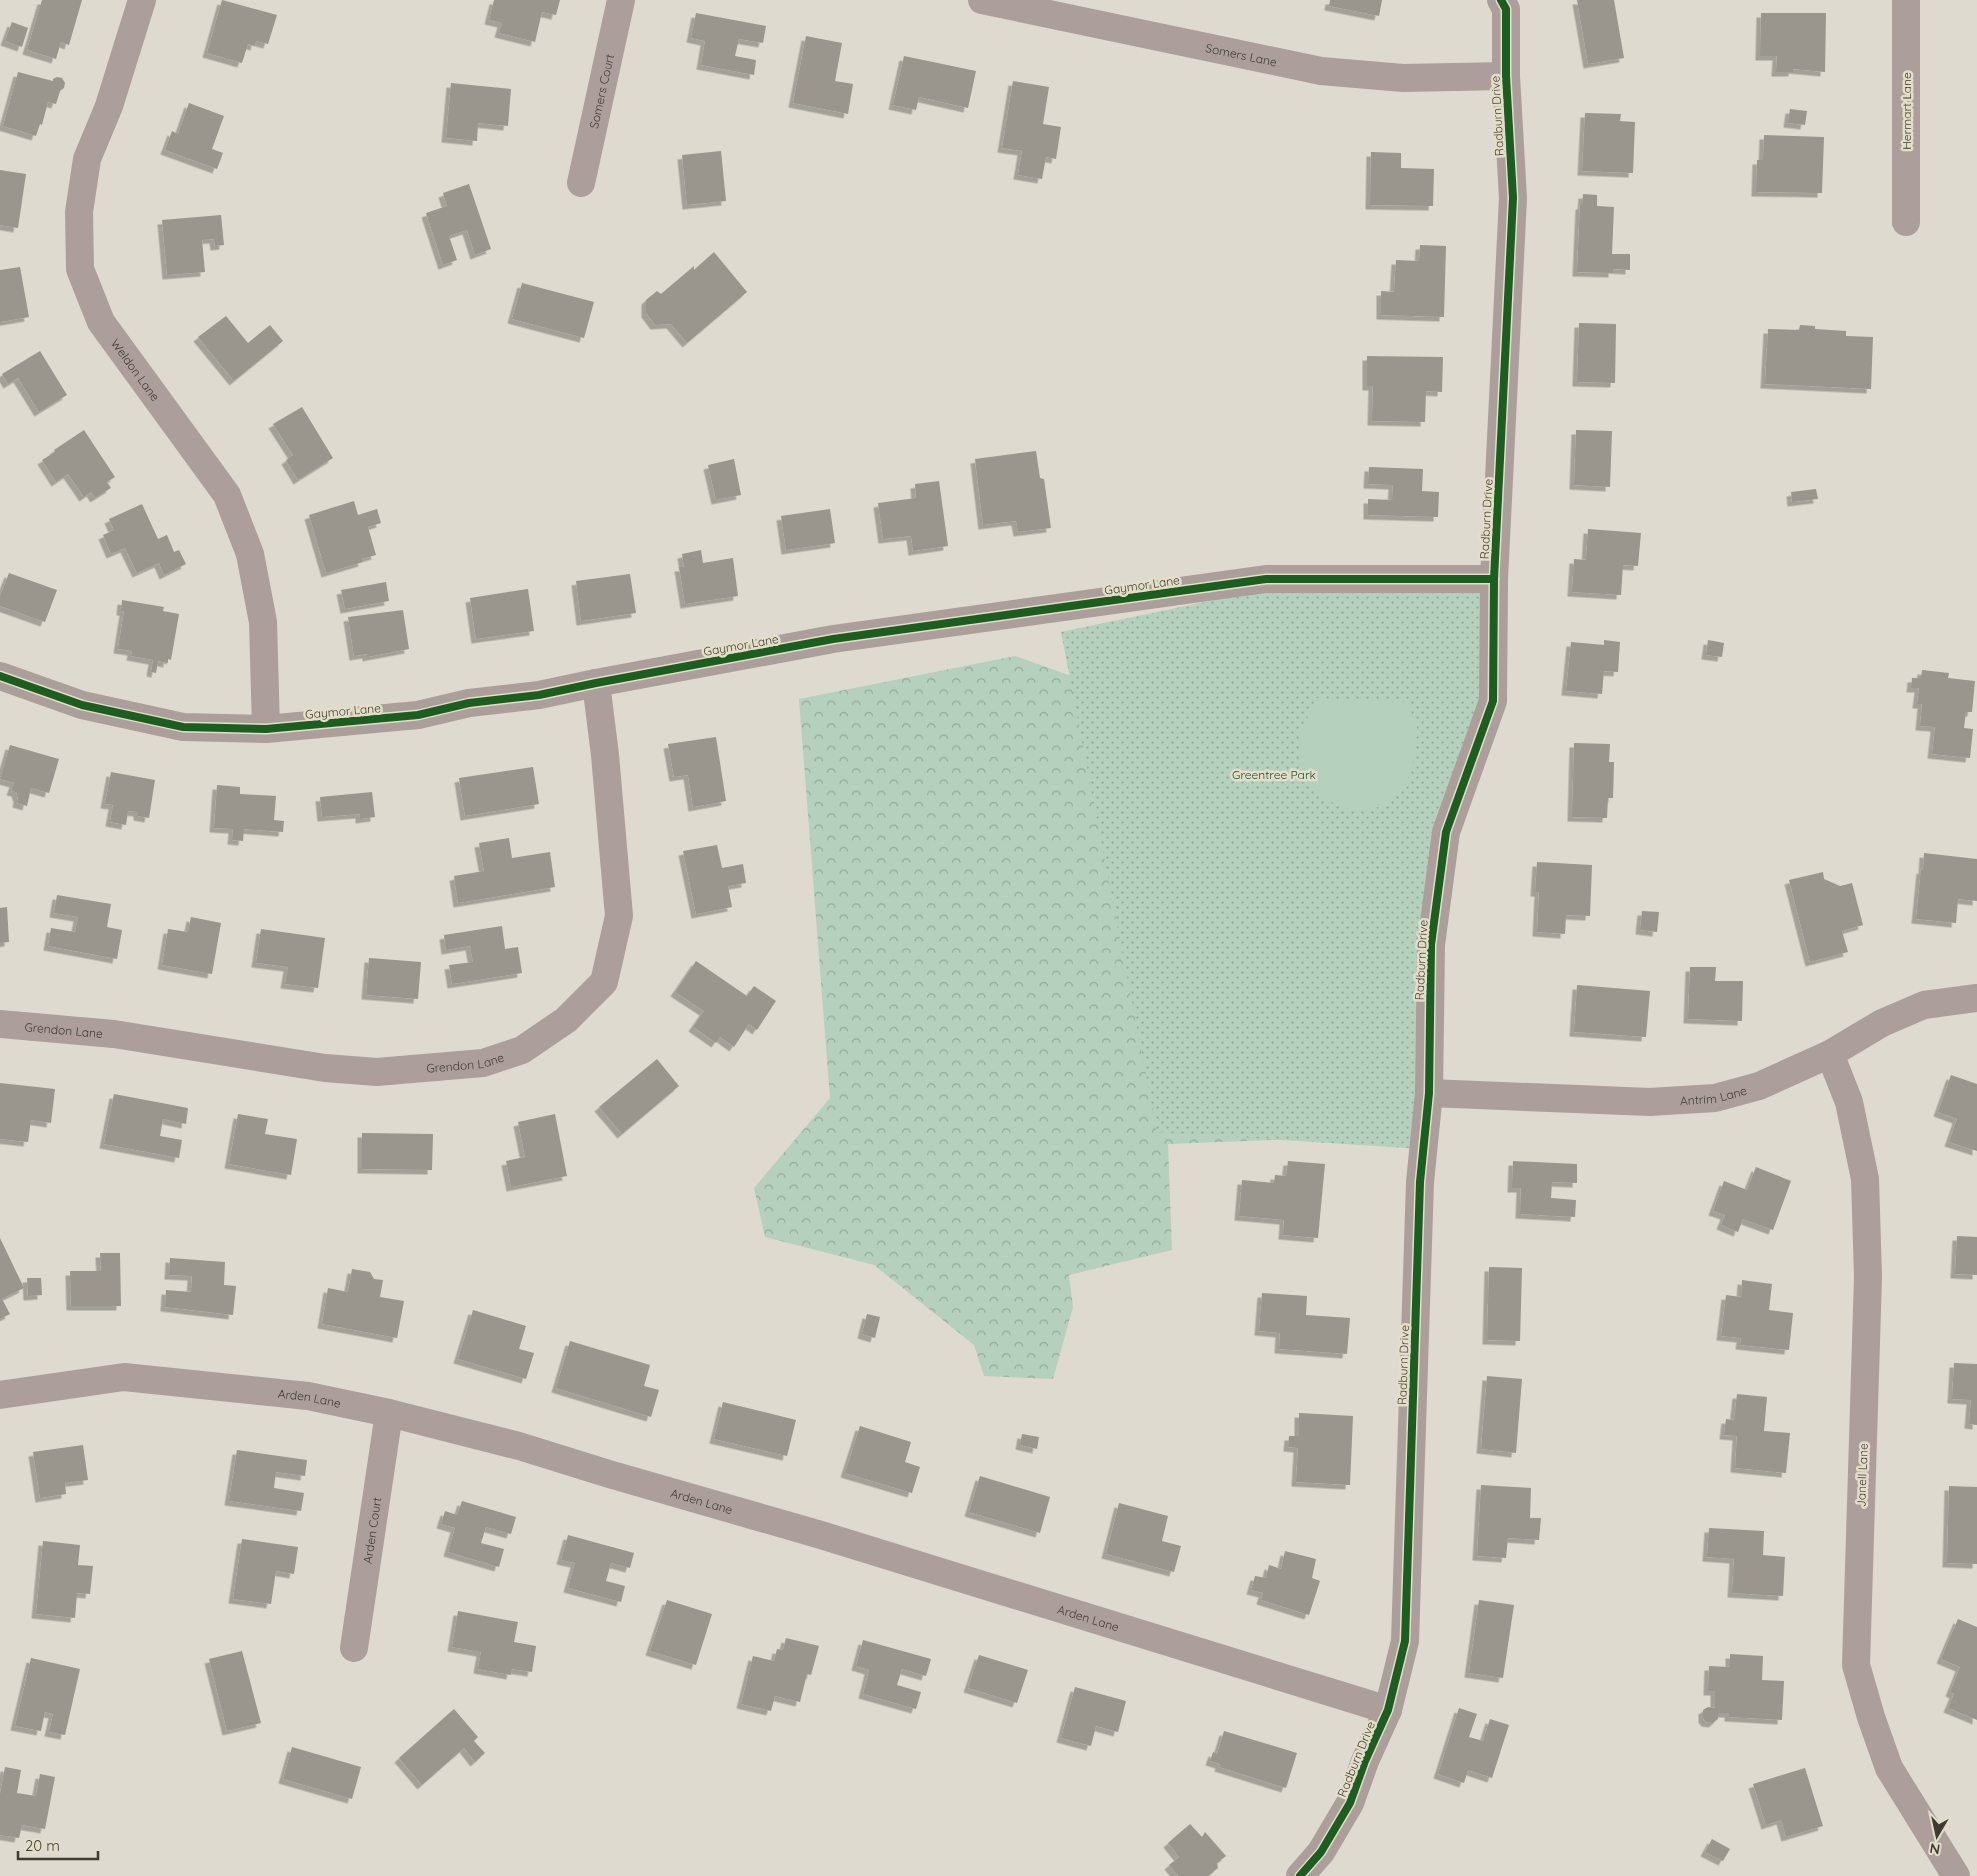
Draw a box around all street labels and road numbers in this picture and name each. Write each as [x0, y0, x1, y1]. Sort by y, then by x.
street label: Somers Lane [1204, 40, 1279, 69]
street label: Somers Court [586, 52, 617, 130]
street label: Hermart Lane [1899, 72, 1914, 150]
street label: Radburn Drive [1487, 75, 1507, 157]
street label: Weldon Lane [108, 336, 163, 404]
street label: Radburn Drive [1476, 478, 1496, 560]
street label: Gaymor Lane [1103, 572, 1181, 598]
street label: Gaymor Lane [702, 631, 780, 659]
street label: Gaymor Lane [304, 700, 382, 722]
street label: Radburn Drive [1411, 919, 1431, 1001]
street label: Grendon Lane [24, 1019, 104, 1041]
street label: Grendon Lane [426, 1049, 506, 1075]
street label: Antrim Lane [1679, 1082, 1749, 1108]
street label: Radburn Drive [1394, 1324, 1412, 1405]
street label: Arden Lane [277, 1385, 343, 1410]
street label: Janell Lane [1853, 1443, 1871, 1507]
street label: Arden Lane [669, 1485, 735, 1517]
street label: Arden Court [359, 1496, 384, 1565]
street label: Arden Lane [1056, 1601, 1121, 1634]
street label: Radburn Drive [1334, 1719, 1378, 1799]

